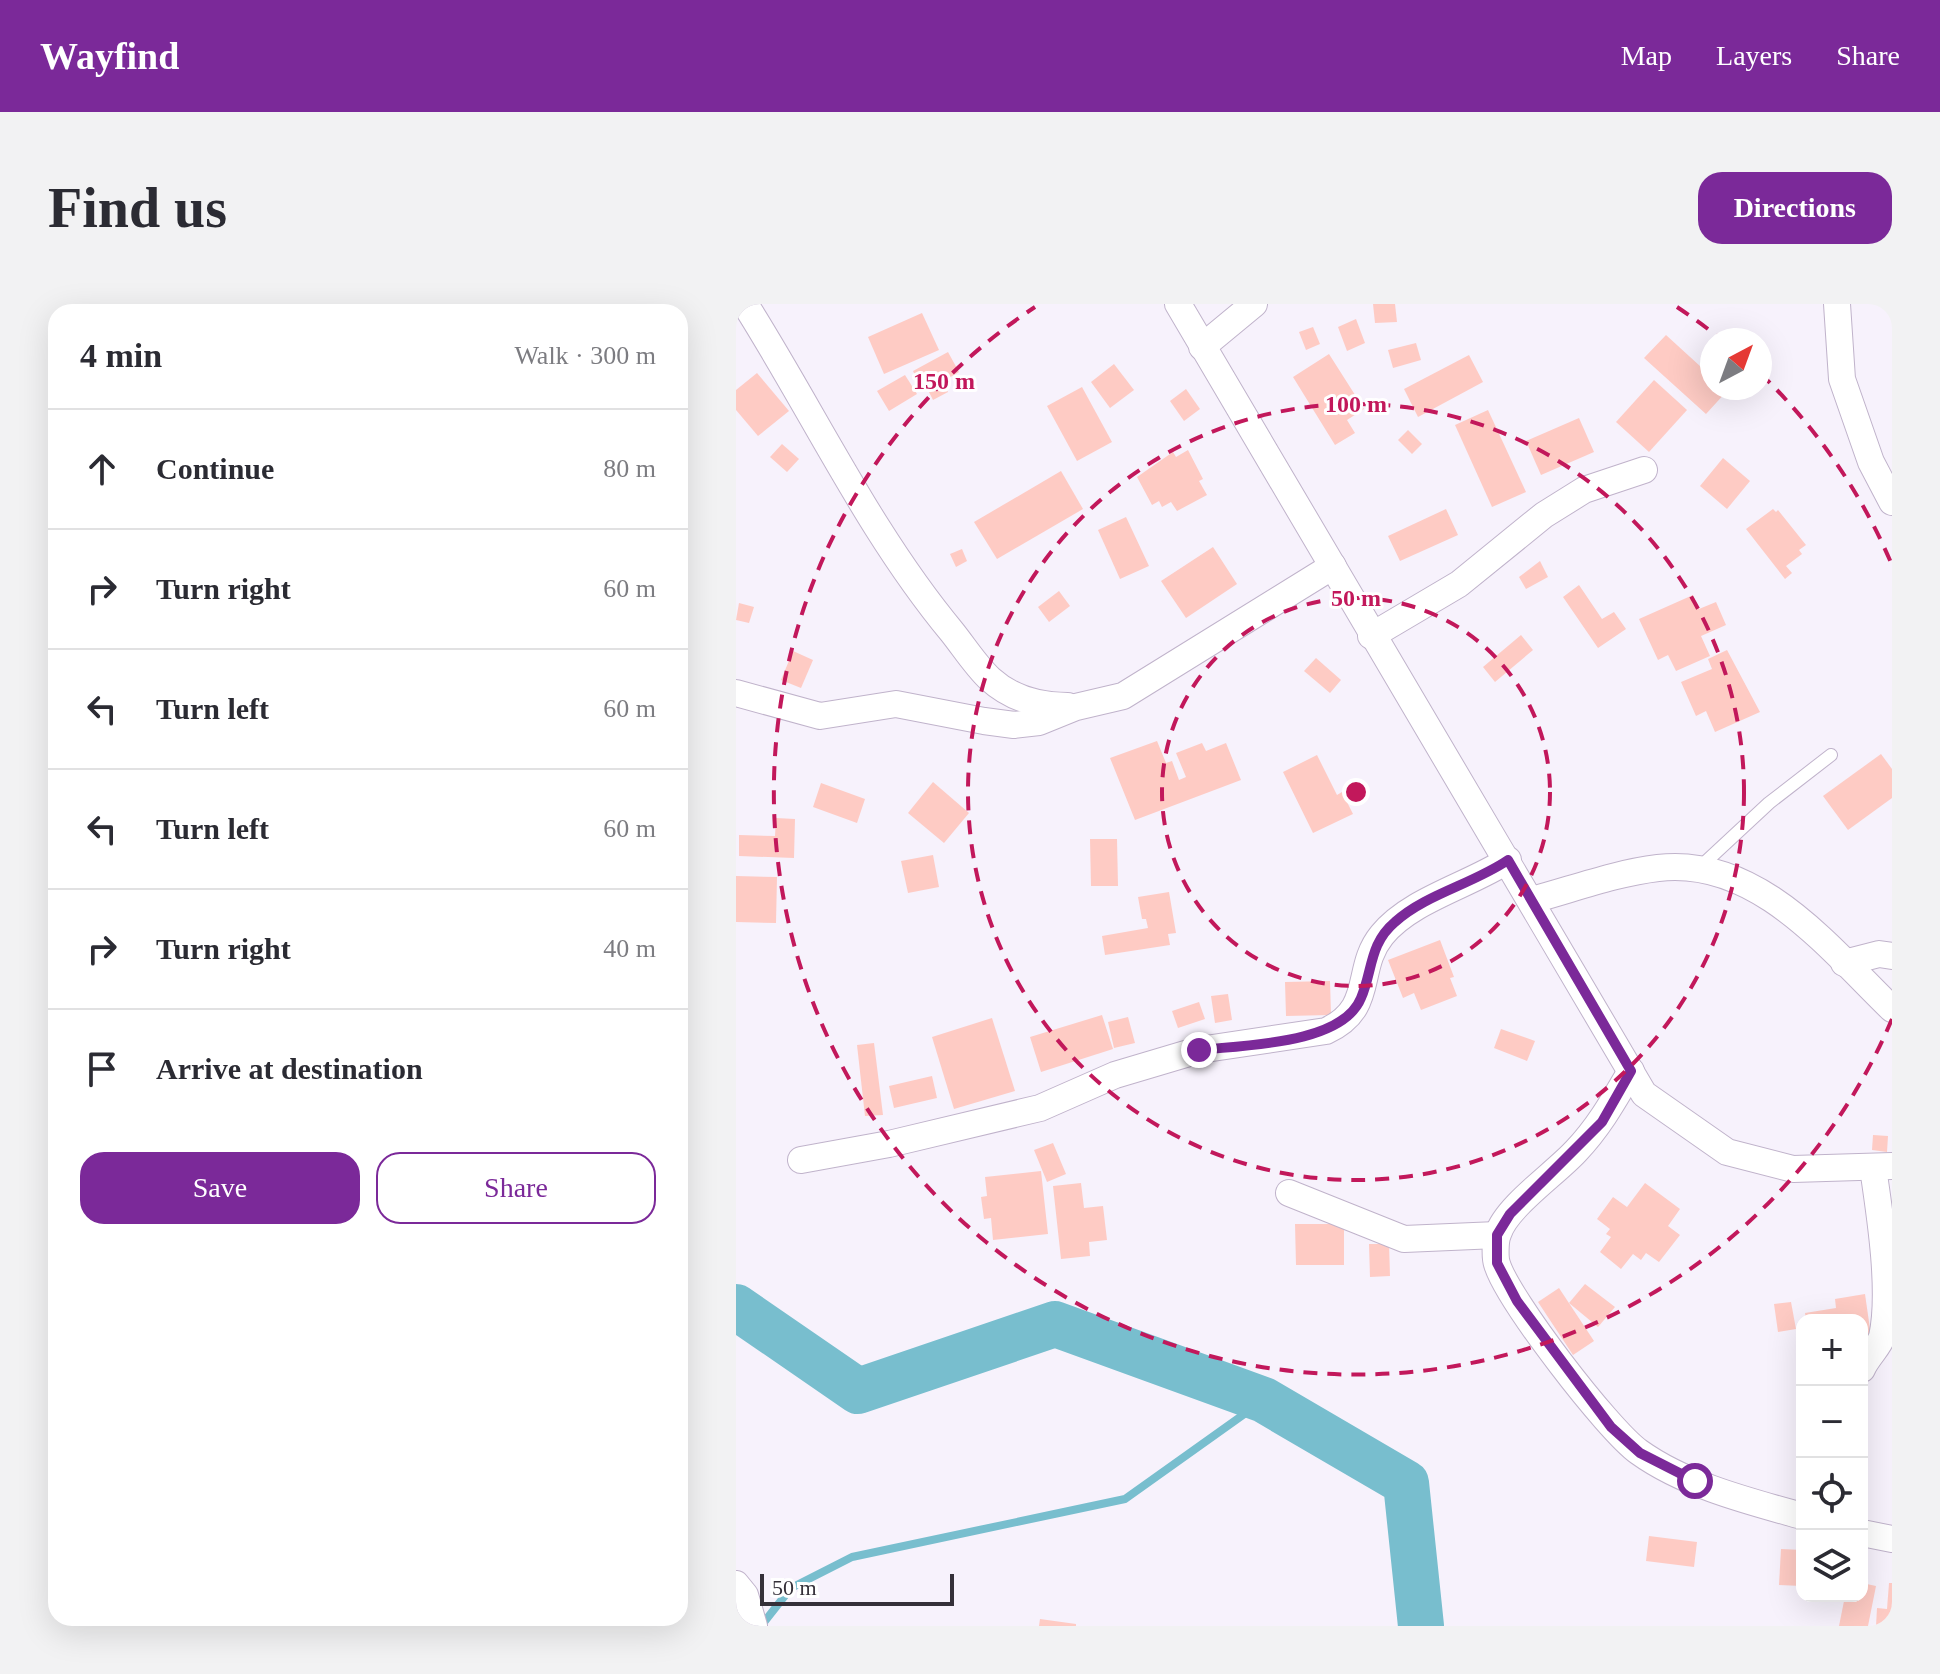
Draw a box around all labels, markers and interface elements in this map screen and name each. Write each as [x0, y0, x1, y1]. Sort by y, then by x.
text: Wayfind [40, 35, 179, 77]
text: Map [1621, 40, 1672, 71]
text: Layers [1716, 40, 1792, 71]
text: Share [1836, 40, 1900, 71]
button: Directions [1698, 172, 1892, 244]
text: Find us [48, 177, 227, 239]
north arrow [1700, 328, 1772, 400]
text: 4 min [80, 337, 162, 374]
text: Walk · 300 m [514, 341, 656, 370]
text: 150 m [913, 368, 975, 394]
text: 100 m [1325, 391, 1387, 417]
icon: ahead [80, 447, 124, 491]
text: Continue [156, 452, 274, 485]
text: 80 m [603, 454, 656, 483]
icon: right [80, 567, 124, 611]
text: Turn right [156, 572, 291, 605]
text: 60 m [603, 574, 656, 603]
text: 50 m [1331, 585, 1381, 611]
icon: left [80, 687, 124, 731]
text: Turn left [156, 692, 269, 725]
text: 60 m [603, 694, 656, 723]
centre of rings [1342, 778, 1370, 806]
icon: left [80, 807, 124, 851]
text: Turn left [156, 812, 269, 845]
text: 60 m [603, 814, 656, 843]
icon: right [80, 927, 124, 971]
text: Turn right [156, 932, 291, 965]
text: 40 m [603, 934, 656, 963]
route end [1181, 1032, 1217, 1068]
icon: arrive [80, 1047, 124, 1091]
text: Arrive at destination [156, 1052, 423, 1085]
button: Save [80, 1152, 360, 1224]
button: Share [376, 1152, 656, 1224]
map controls [1796, 1314, 1868, 1602]
button: + [1796, 1314, 1868, 1386]
button: − [1796, 1386, 1868, 1458]
button: locate [1796, 1458, 1868, 1530]
route start [1677, 1463, 1713, 1499]
button: layers [1796, 1530, 1868, 1602]
scale bar [760, 1570, 954, 1606]
text: 50 m [772, 1575, 817, 1600]

